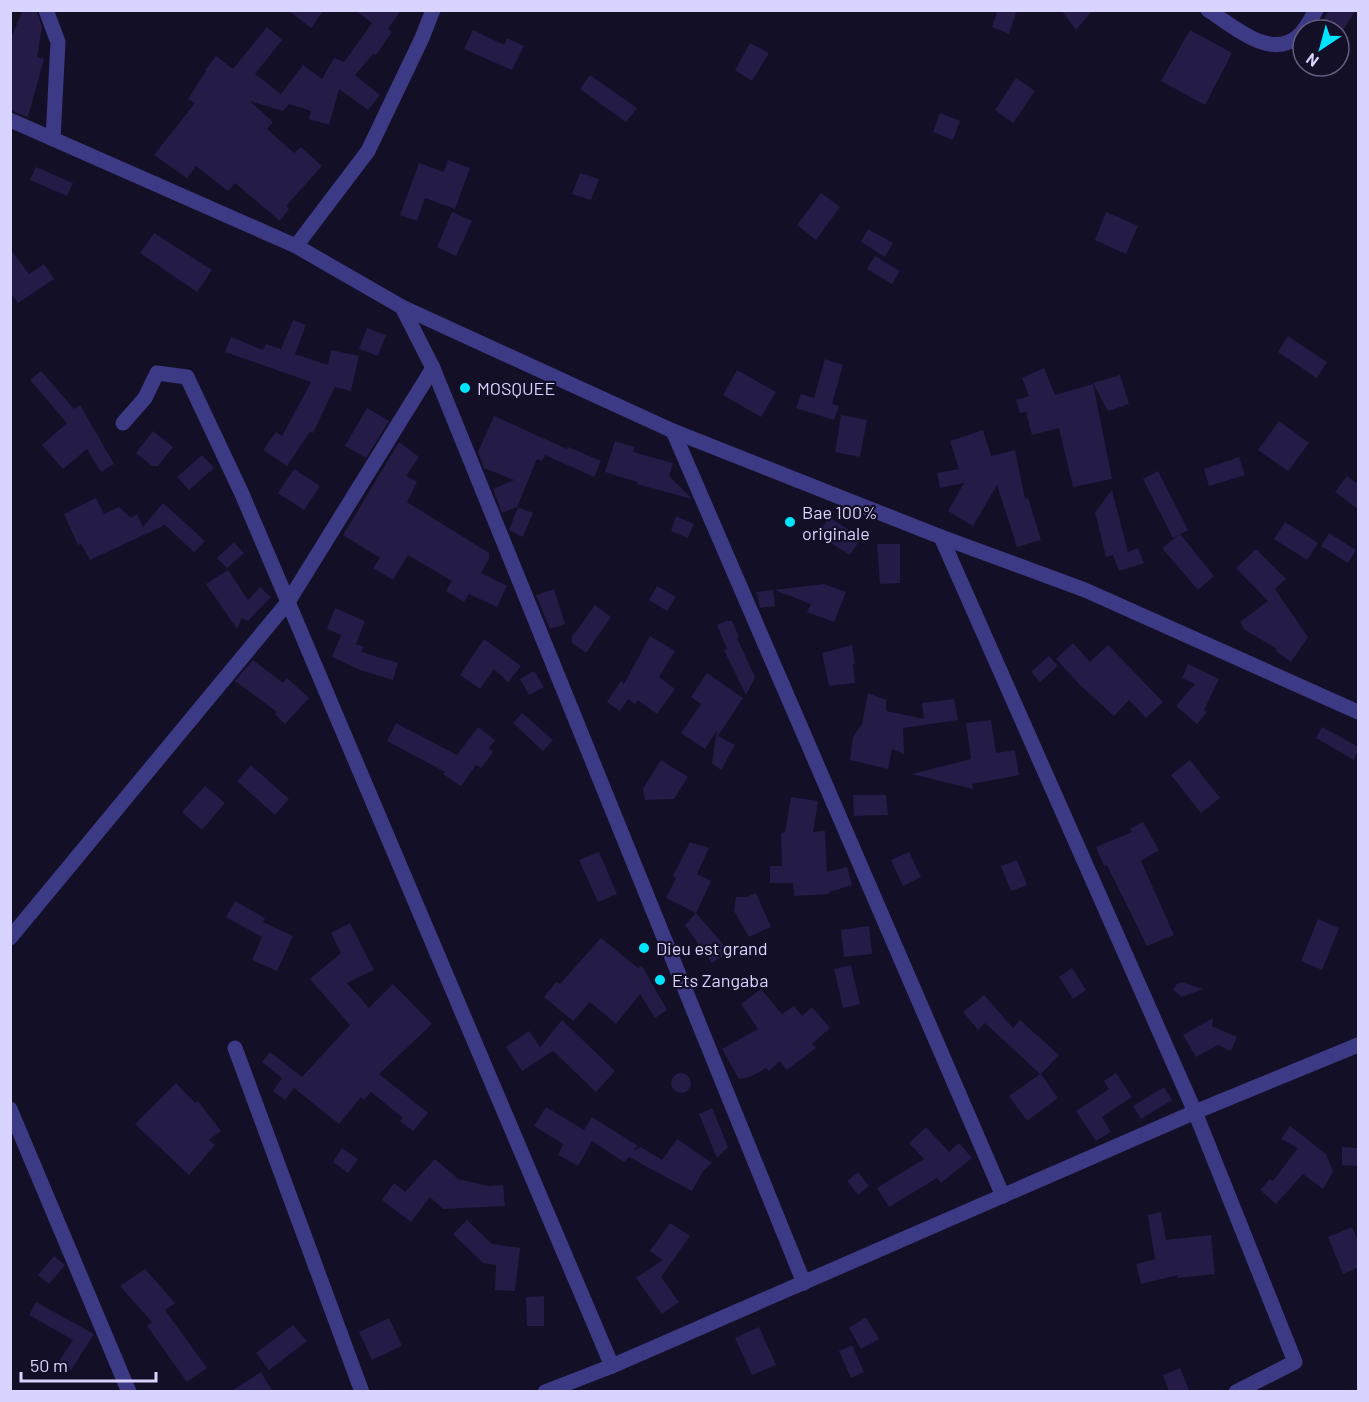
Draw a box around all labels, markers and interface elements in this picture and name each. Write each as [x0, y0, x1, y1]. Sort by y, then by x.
north arrow [1291, 18, 1351, 78]
text: N [1302, 50, 1322, 71]
place label: MOSQUEE [477, 377, 555, 399]
marker: MOSQUEE [458, 381, 472, 395]
place label: Bae 100% originale [802, 501, 877, 544]
marker: Bae 100% originale [783, 515, 797, 529]
place label: Dieu est grand [656, 937, 768, 959]
marker: Dieu est grand [637, 941, 651, 955]
place label: Ets Zangaba [672, 969, 768, 991]
marker: Ets Zangaba [653, 973, 667, 987]
scale bar [21, 1345, 156, 1383]
text: 50 m [30, 1354, 68, 1376]

